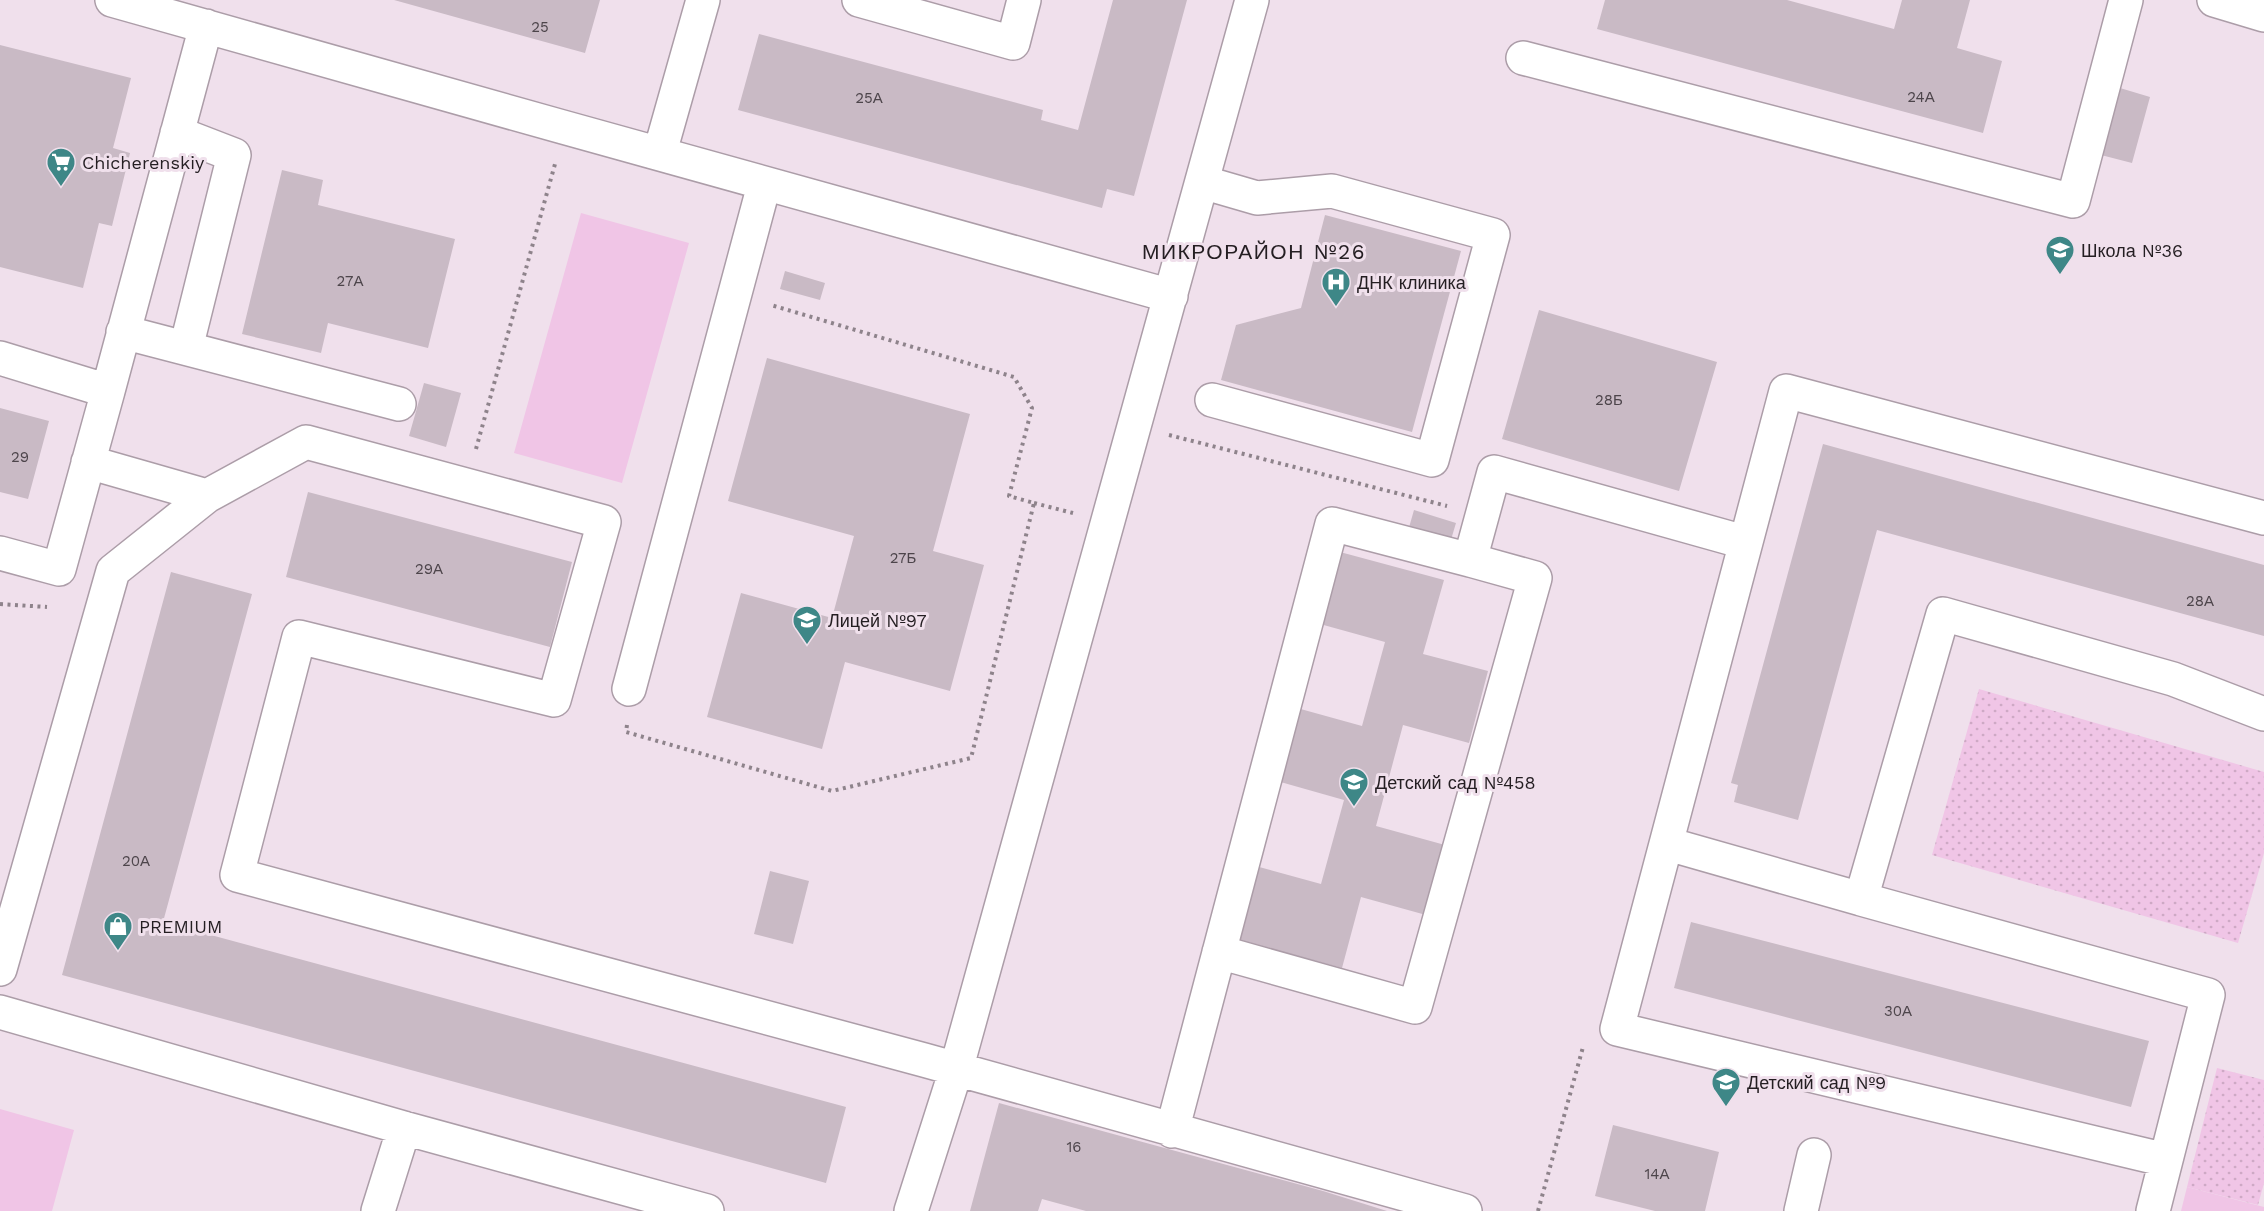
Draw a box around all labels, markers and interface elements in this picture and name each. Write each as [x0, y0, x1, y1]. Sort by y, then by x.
house number: 25 [531, 18, 549, 36]
house number: 24А [1907, 88, 1935, 106]
house number: 25А [855, 89, 883, 107]
supermarket icon: Chicherenskiy [45, 146, 77, 188]
place label: Chicherenskiy [82, 152, 205, 173]
school or university icon: Школа №36 [2044, 234, 2076, 276]
district label: МИКРОРАЙОН №26 [1142, 239, 1366, 264]
place label: Школа №36 [2081, 240, 2183, 261]
hospital icon: ДНК клиника [1320, 266, 1352, 308]
house number: 27А [337, 272, 363, 290]
place label: ДНК клиника [1357, 272, 1467, 293]
house number: 28Б [1595, 391, 1623, 409]
house number: 29 [11, 448, 29, 466]
house number: 27Б [890, 549, 917, 567]
house number: 29А [415, 560, 443, 578]
house number: 28А [2186, 592, 2214, 610]
school or university icon: Лицей №97 [791, 604, 823, 646]
place label: Лицей №97 [828, 610, 927, 631]
school or university icon: Детский сад №458 [1338, 766, 1370, 808]
place label: Детский сад №458 [1375, 772, 1536, 793]
house number: 20А [122, 852, 150, 870]
shop icon: PREMIUM [102, 910, 134, 952]
place label: PREMIUM [139, 916, 222, 937]
house number: 30А [1884, 1002, 1912, 1020]
school or university icon: Детский сад №9 [1710, 1066, 1742, 1108]
place label: Детский сад №9 [1747, 1072, 1886, 1093]
house number: 16 [1067, 1138, 1081, 1156]
house number: 14А [1644, 1165, 1670, 1183]

